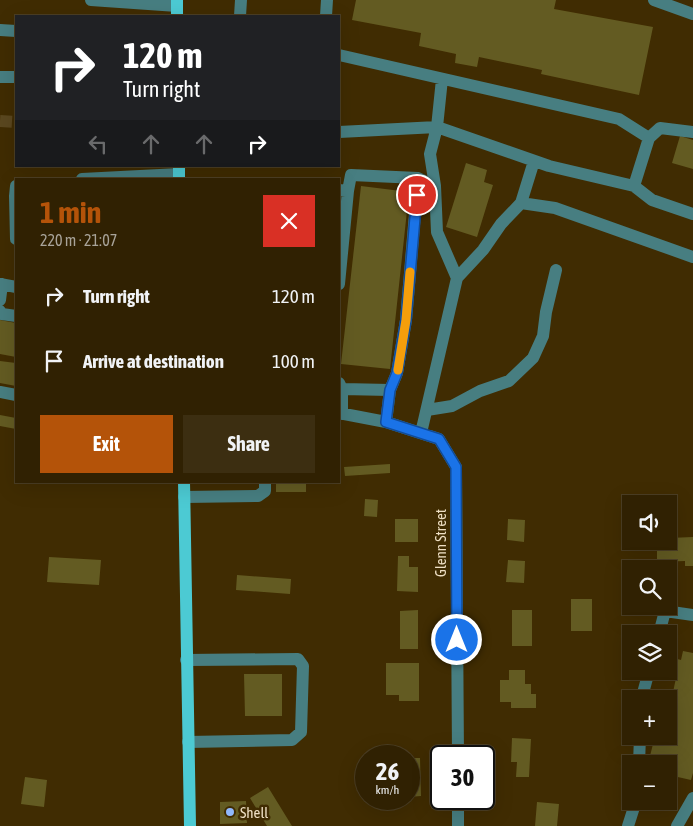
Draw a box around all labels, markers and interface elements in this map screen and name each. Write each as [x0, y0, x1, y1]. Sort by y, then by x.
icon: right [40, 35, 105, 100]
text: 120 m [123, 35, 202, 75]
text: Turn right [123, 76, 200, 102]
icon: left [84, 130, 112, 158]
icon: ahead [137, 130, 165, 158]
icon: ahead [190, 130, 218, 158]
icon: right [243, 130, 271, 158]
pin [396, 174, 438, 216]
icon: arrive [403, 181, 431, 209]
text: 1 min [40, 195, 101, 229]
button: close [263, 195, 315, 247]
text: 220 m · 21:07 [40, 231, 117, 249]
icon: right [40, 282, 68, 310]
text: Turn right [83, 285, 150, 307]
text: 120 m [272, 285, 315, 307]
icon: arrive [40, 347, 68, 375]
text: Arrive at destination [83, 350, 224, 372]
text: 100 m [272, 350, 315, 372]
button: Exit [40, 415, 173, 473]
button: Share [183, 415, 315, 473]
map controls [622, 495, 677, 810]
button: sound [622, 495, 677, 550]
street label: Glenn Street [432, 509, 449, 577]
button: search [622, 560, 677, 615]
position arrow [430, 613, 482, 665]
button: layers [622, 625, 677, 680]
button: + [622, 690, 677, 745]
speed limit sign: 30 [430, 745, 495, 810]
button: − [622, 755, 677, 810]
text: 26 [376, 757, 399, 785]
text: km/h [376, 783, 399, 797]
place label: Shell [240, 804, 268, 821]
marker: Shell [224, 806, 236, 818]

